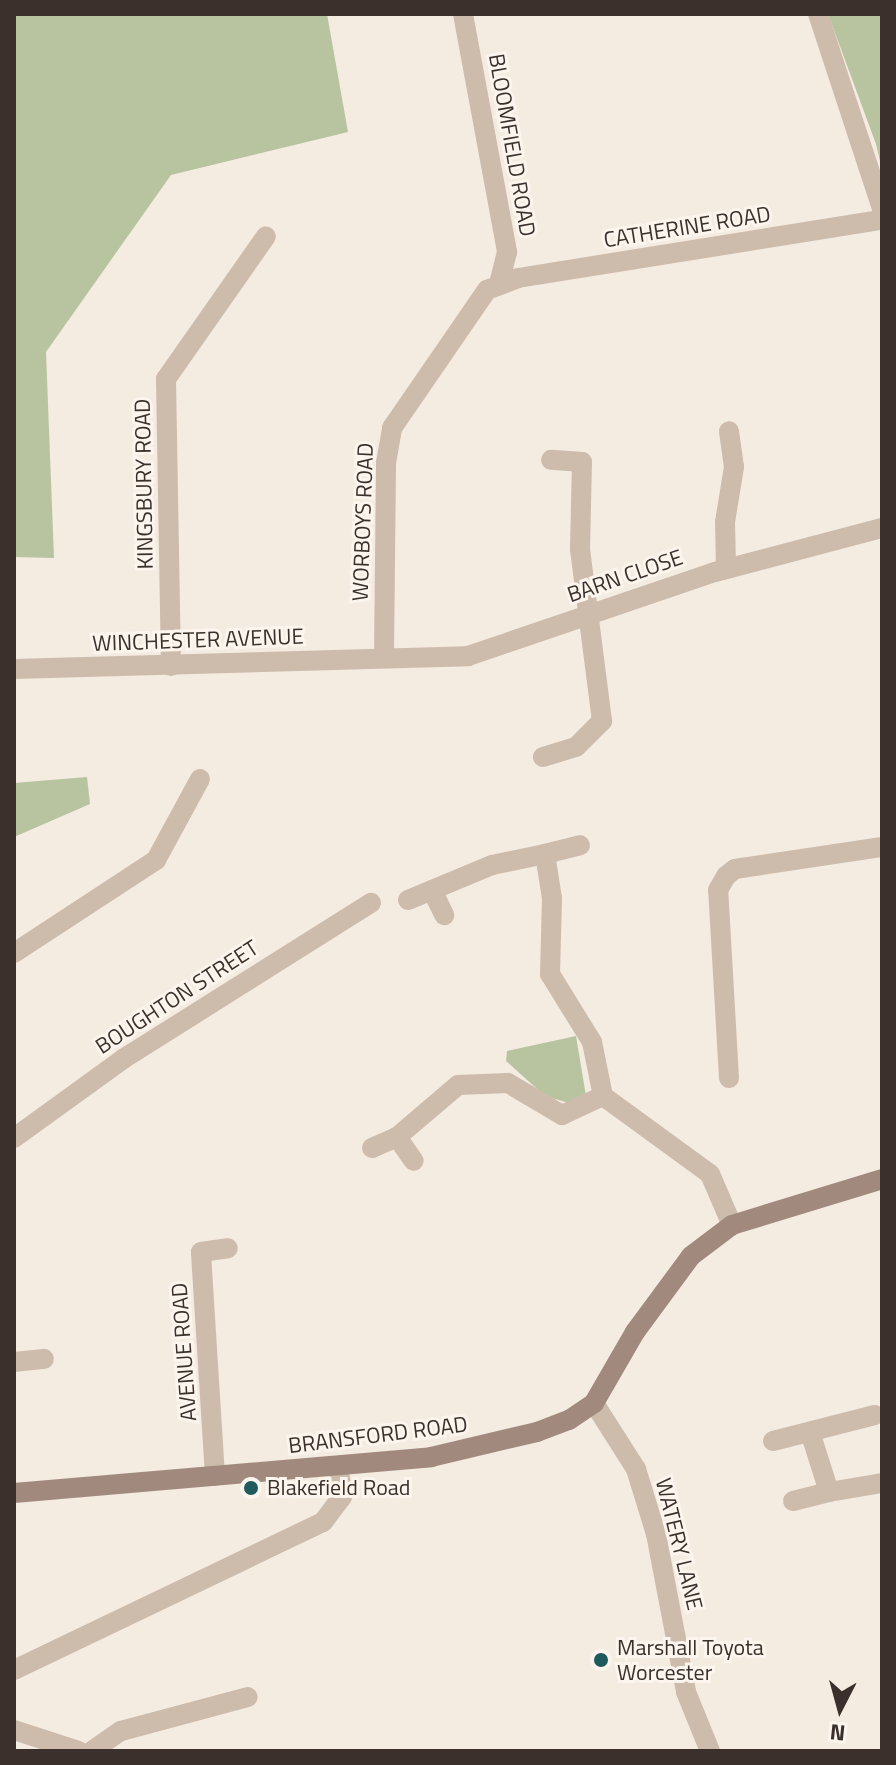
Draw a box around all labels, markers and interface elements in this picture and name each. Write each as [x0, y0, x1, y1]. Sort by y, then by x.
street label: BLOOMFIELD ROAD [483, 52, 541, 238]
street label: CATHERINE ROAD [602, 201, 772, 253]
street label: KINGSBURY ROAD [129, 398, 159, 570]
street label: WORBOYS ROAD [347, 442, 379, 602]
street label: BARN CLOSE [564, 544, 686, 608]
street label: WINCHESTER AVENUE [92, 623, 304, 657]
street label: BOUGHTON STREET [91, 934, 263, 1060]
street label: AVENUE ROAD [166, 1282, 202, 1422]
street label: BRANSFORD ROAD [287, 1411, 469, 1459]
place label: Blakefield Road [267, 1475, 410, 1501]
street label: WATERY LANE [650, 1475, 708, 1613]
marker: Blakefield Road [242, 1479, 260, 1497]
place label: Marshall Toyota Worcester [617, 1634, 764, 1686]
marker: Marshall Toyota Worcester [592, 1651, 610, 1669]
north arrow [800, 1669, 880, 1749]
text: N [828, 1715, 847, 1751]

